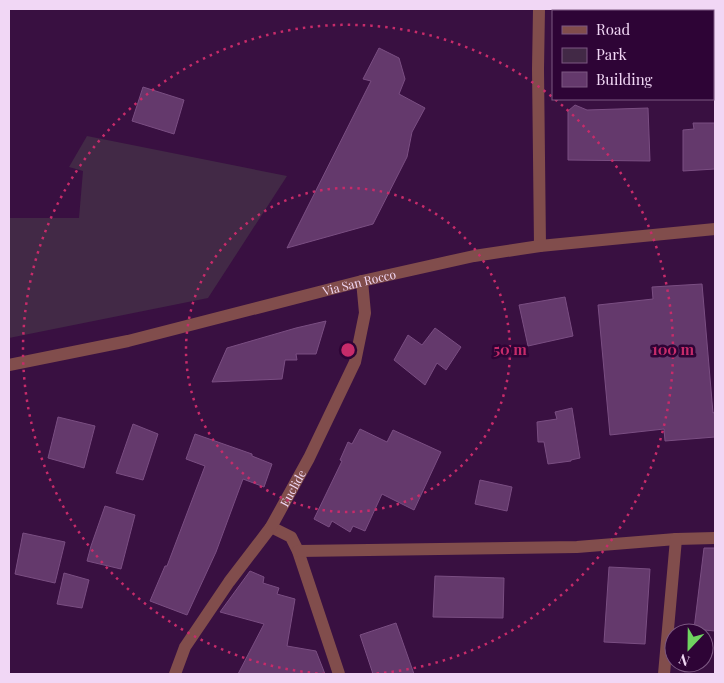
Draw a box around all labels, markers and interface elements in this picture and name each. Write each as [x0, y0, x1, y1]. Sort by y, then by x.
legend [552, 10, 714, 100]
text: Road [596, 19, 630, 39]
text: Park [596, 44, 628, 64]
text: Building [596, 69, 653, 89]
street label: Via San Rocco [320, 266, 398, 299]
text: 50 m [493, 339, 527, 359]
text: 100 m [652, 339, 695, 359]
centre of rings [339, 341, 357, 359]
street label: Euclide [276, 467, 309, 509]
north arrow [664, 623, 714, 673]
text: N [676, 650, 692, 671]

